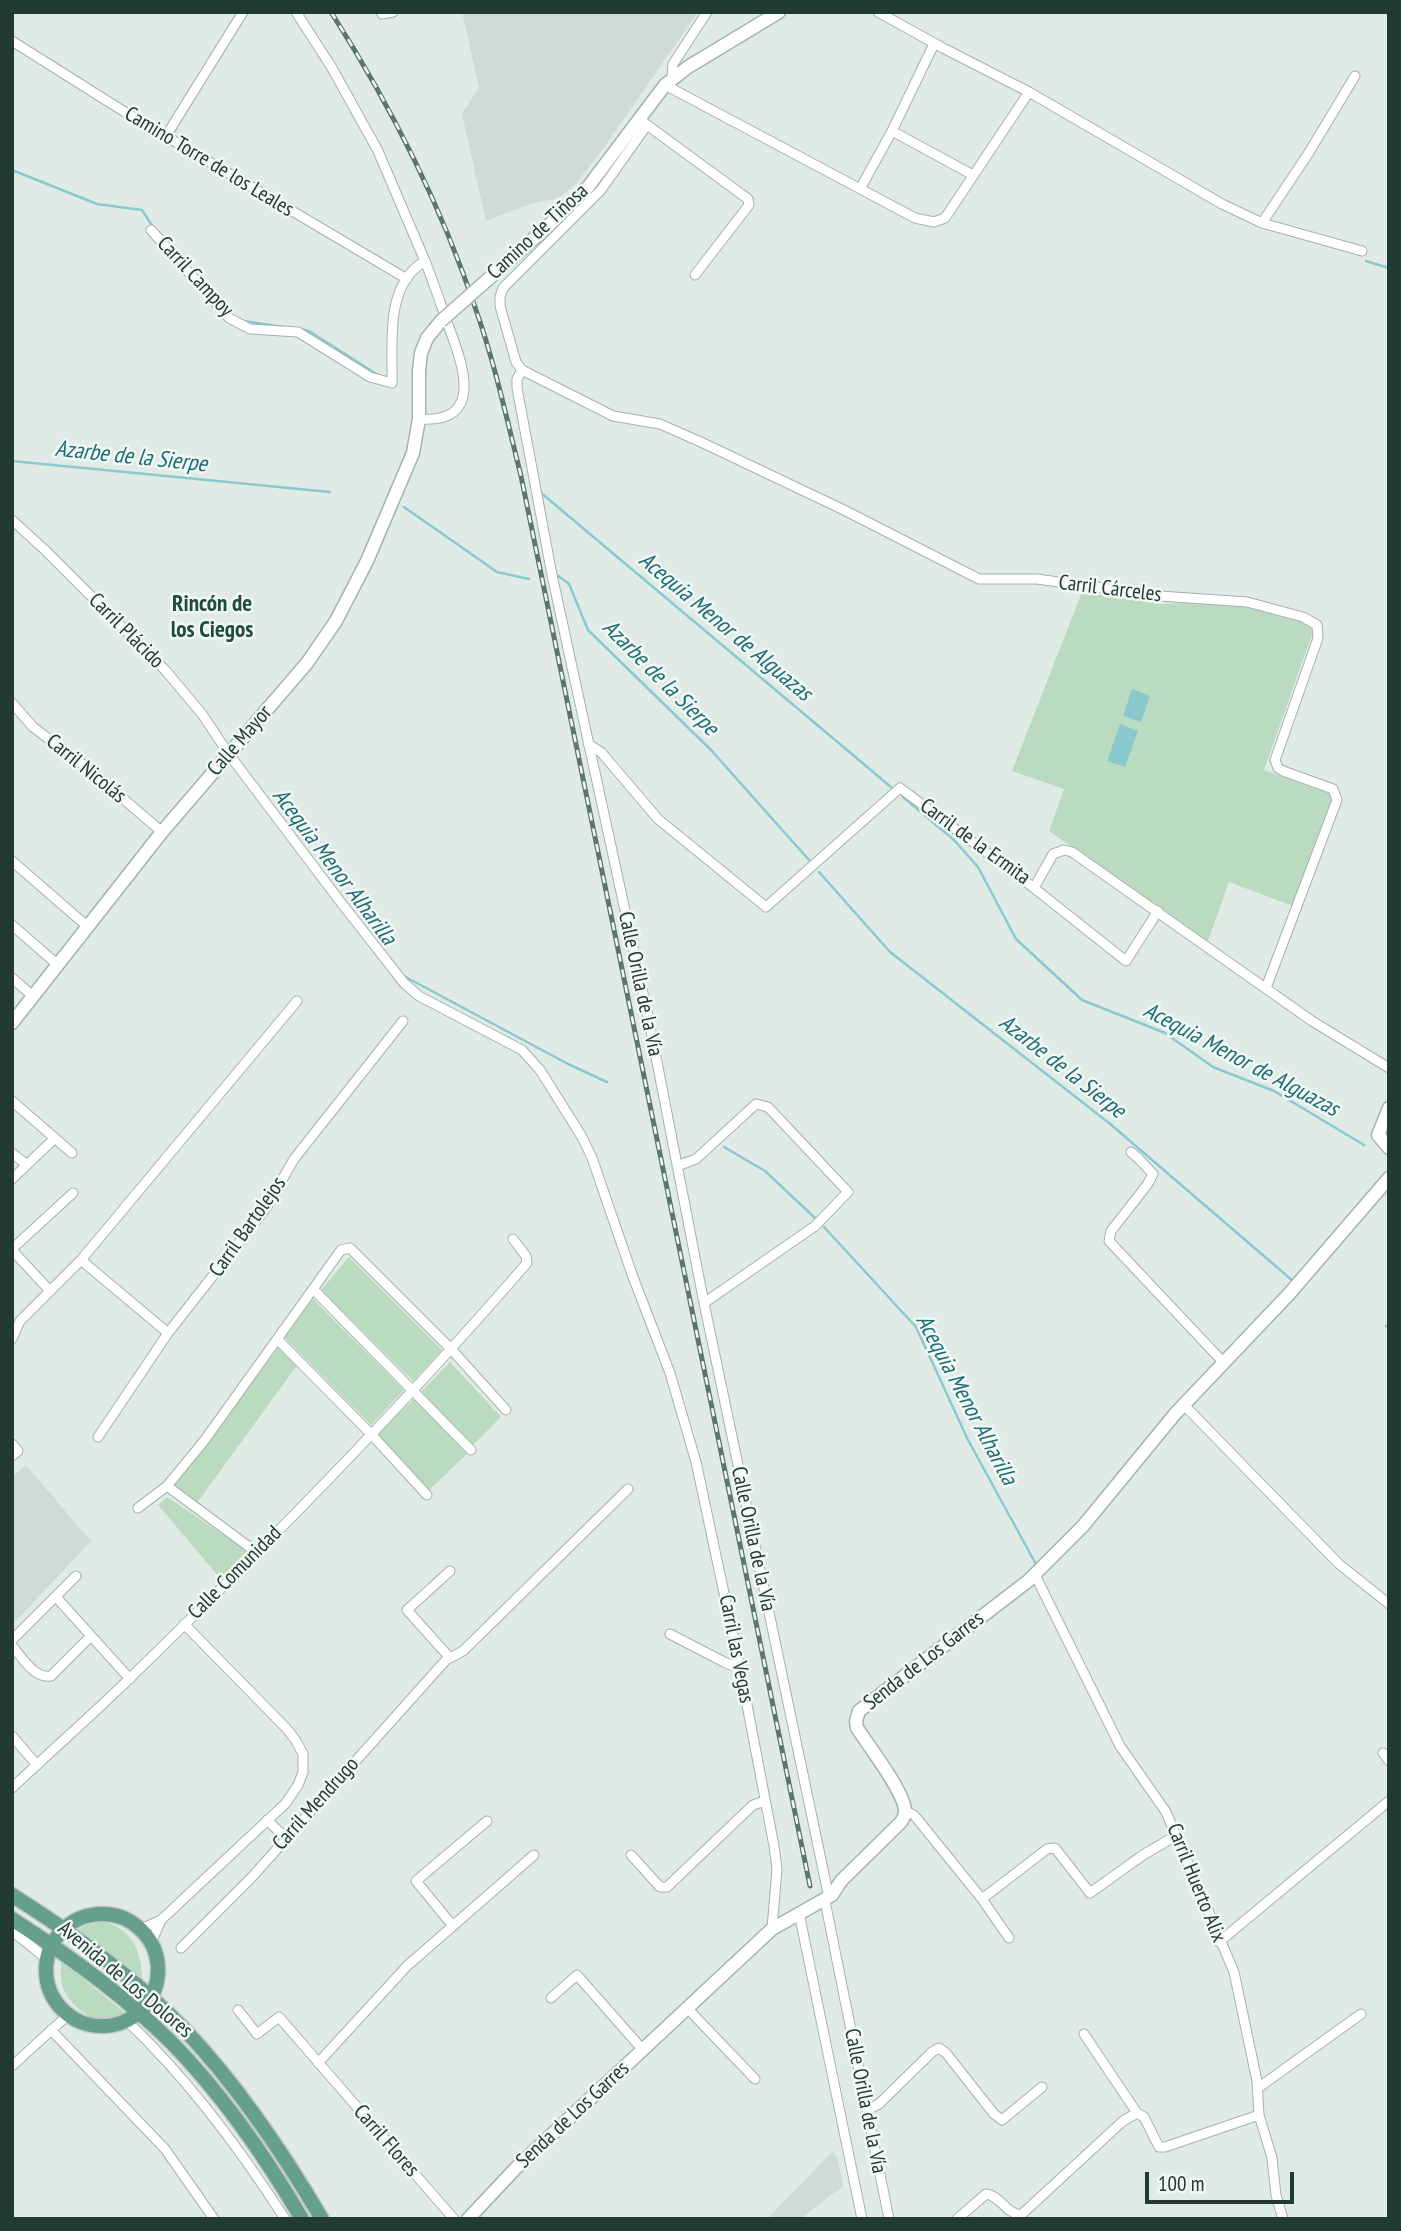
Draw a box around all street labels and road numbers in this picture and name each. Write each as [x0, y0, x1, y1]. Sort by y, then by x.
street label: Camino Torre de los Leales [120, 102, 298, 222]
street label: Camino de Tiñosa [482, 179, 594, 285]
street label: Carril Campoy [152, 232, 238, 322]
street label: Carril Cárceles [1057, 570, 1163, 608]
street label: Carril Plácido [83, 588, 169, 674]
street label: Calle Mayor [203, 701, 277, 781]
street label: Carril Nicolás [41, 729, 131, 809]
street label: Carril de la Ermita [915, 794, 1035, 890]
street label: Calle Orilla de la Vía [612, 909, 668, 1059]
street label: Carril Bartolejos [204, 1172, 292, 1282]
street label: Calle Orilla de la Vía [725, 1464, 781, 1614]
street label: Calle Comunidad [183, 1521, 287, 1625]
street label: Carril las Vegas [713, 1593, 759, 1705]
street label: Senda de Los Garres [859, 1606, 989, 1716]
street label: Carril Mendrugo [268, 1752, 364, 1856]
street label: Carril Huerto Alix [1161, 1820, 1231, 1946]
street label: Avenida de Los Dolores [53, 1916, 197, 2044]
street label: Calle Orilla de la Vía [839, 2026, 891, 2176]
street label: Senda de Los Garres [511, 2056, 635, 2174]
street label: Carril Flores [348, 2100, 424, 2182]

